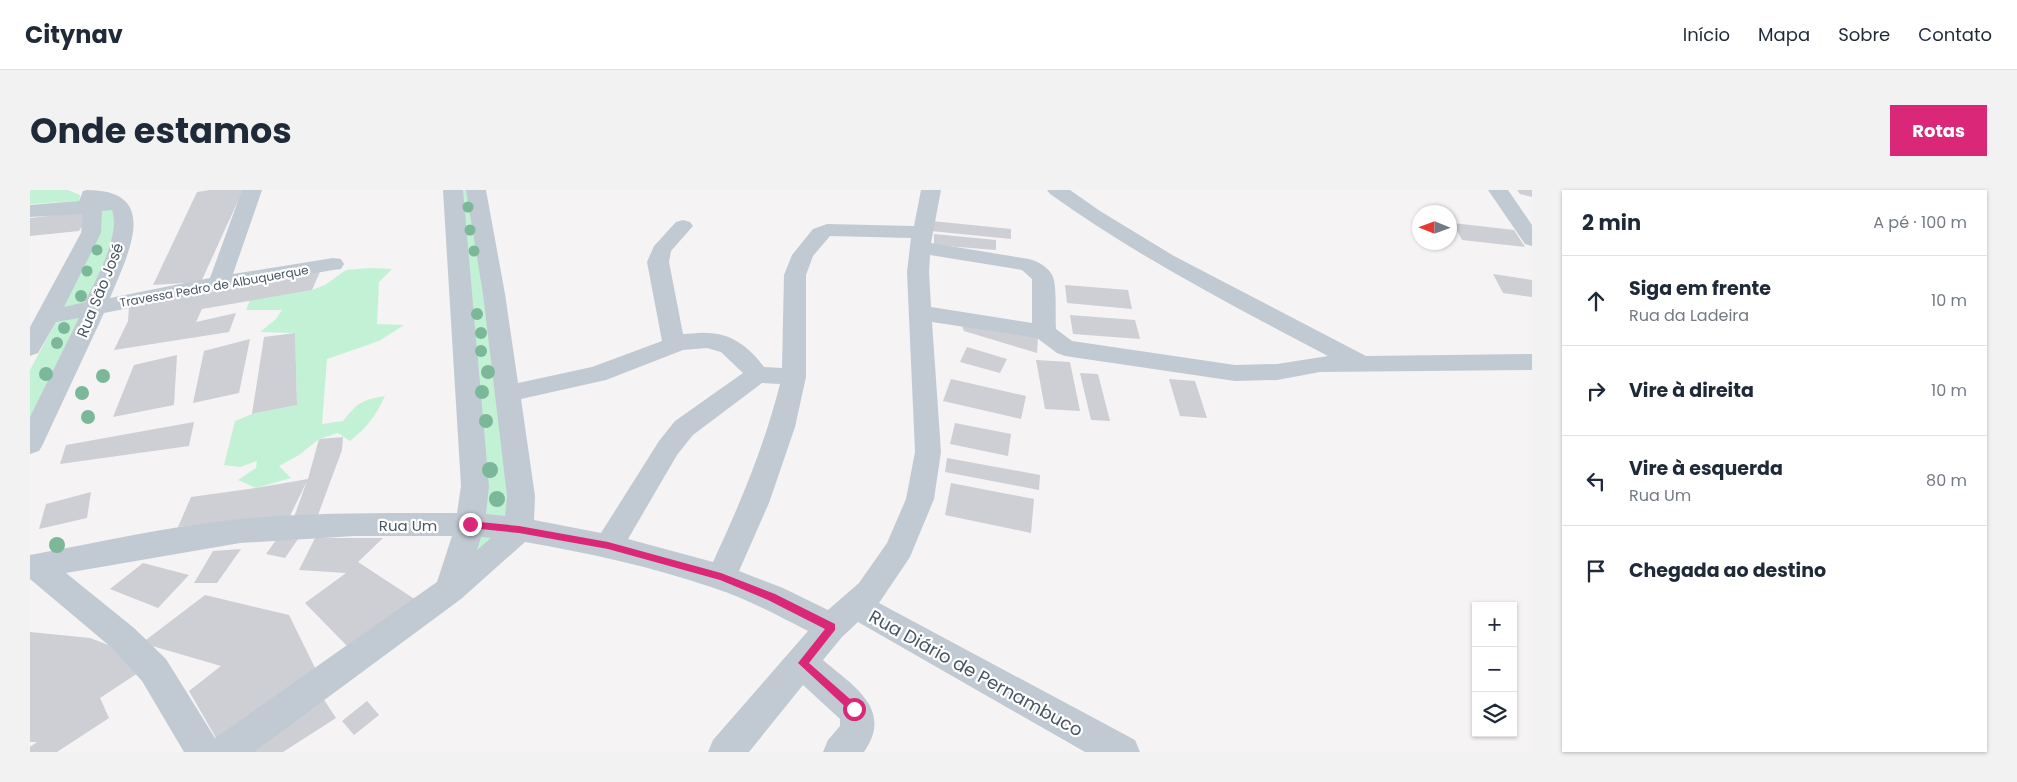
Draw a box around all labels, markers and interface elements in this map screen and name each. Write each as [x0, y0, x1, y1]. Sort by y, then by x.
text: Citynav [25, 18, 123, 51]
text: Início [1683, 22, 1730, 47]
text: Mapa [1758, 22, 1810, 47]
text: Sobre [1838, 22, 1890, 47]
text: Contato [1918, 22, 1992, 47]
button: Rotas [1890, 105, 1987, 156]
text: Onde estamos [30, 106, 292, 155]
north arrow [1412, 205, 1457, 250]
text: 2 min [1582, 208, 1641, 237]
text: A pé · 100 m [1873, 211, 1967, 234]
street label: Rua São José [72, 240, 128, 340]
street label: Travessa Pedro de Albuquerque [118, 261, 310, 311]
text: Siga em frente [1629, 275, 1771, 302]
icon: ahead [1582, 287, 1610, 315]
text: 10 m [1931, 289, 1967, 312]
text: Rua da Ladeira [1629, 304, 1749, 327]
icon: right [1582, 377, 1610, 405]
text: Vire à direita [1629, 377, 1754, 404]
text: 10 m [1931, 379, 1967, 402]
text: Vire à esquerda [1629, 455, 1783, 482]
icon: left [1582, 467, 1610, 495]
text: 80 m [1926, 469, 1967, 492]
text: Rua Um [1629, 484, 1691, 507]
route end [459, 513, 482, 536]
street label: Rua Um [379, 515, 437, 536]
icon: arrive [1582, 557, 1610, 585]
text: Chegada ao destino [1629, 557, 1826, 584]
map controls [1472, 602, 1517, 737]
button: + [1472, 602, 1517, 647]
street label: Rua Diário de Pernambuco [865, 604, 1087, 742]
button: − [1472, 647, 1517, 692]
button: layers [1472, 692, 1517, 737]
route start [843, 698, 866, 721]

